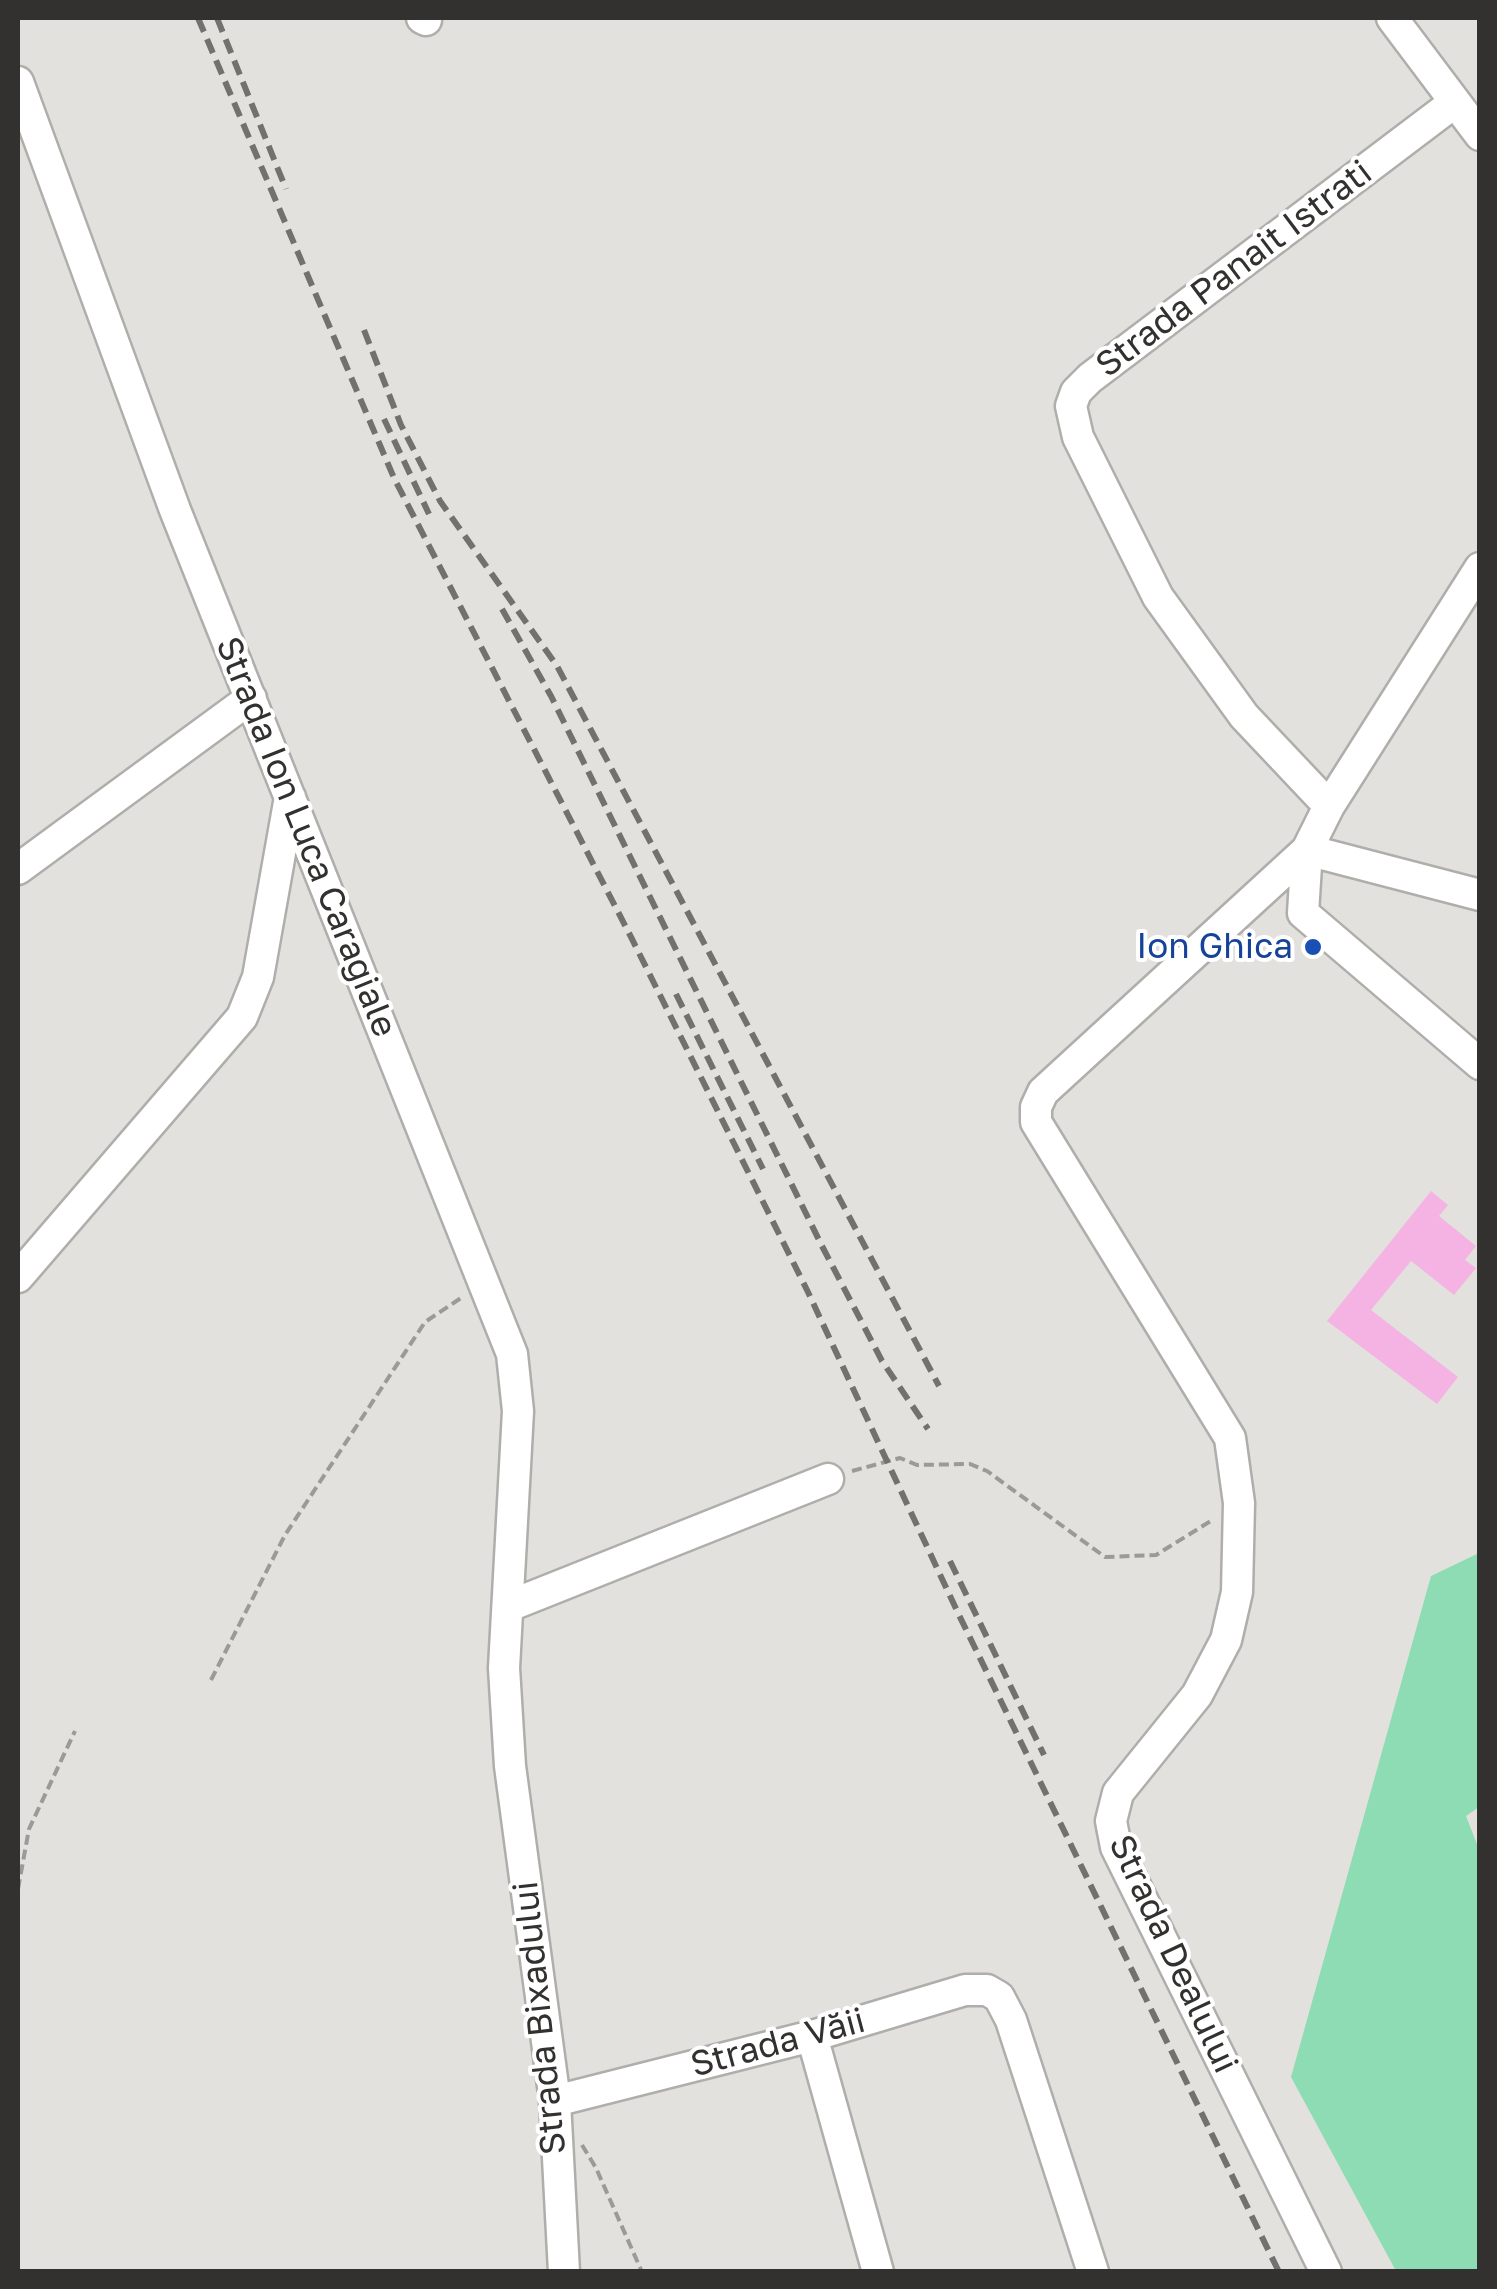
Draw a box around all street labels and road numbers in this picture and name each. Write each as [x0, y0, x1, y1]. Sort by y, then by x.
street label: Strada Panait Istrati [1088, 152, 1380, 386]
street label: Strada Ion Luca Caragiale [206, 631, 406, 1043]
street label: Strada Dealului [1100, 1828, 1246, 2080]
street label: Strada Bixadului [505, 1879, 575, 2157]
street label: Strada Văii [686, 2000, 870, 2086]

